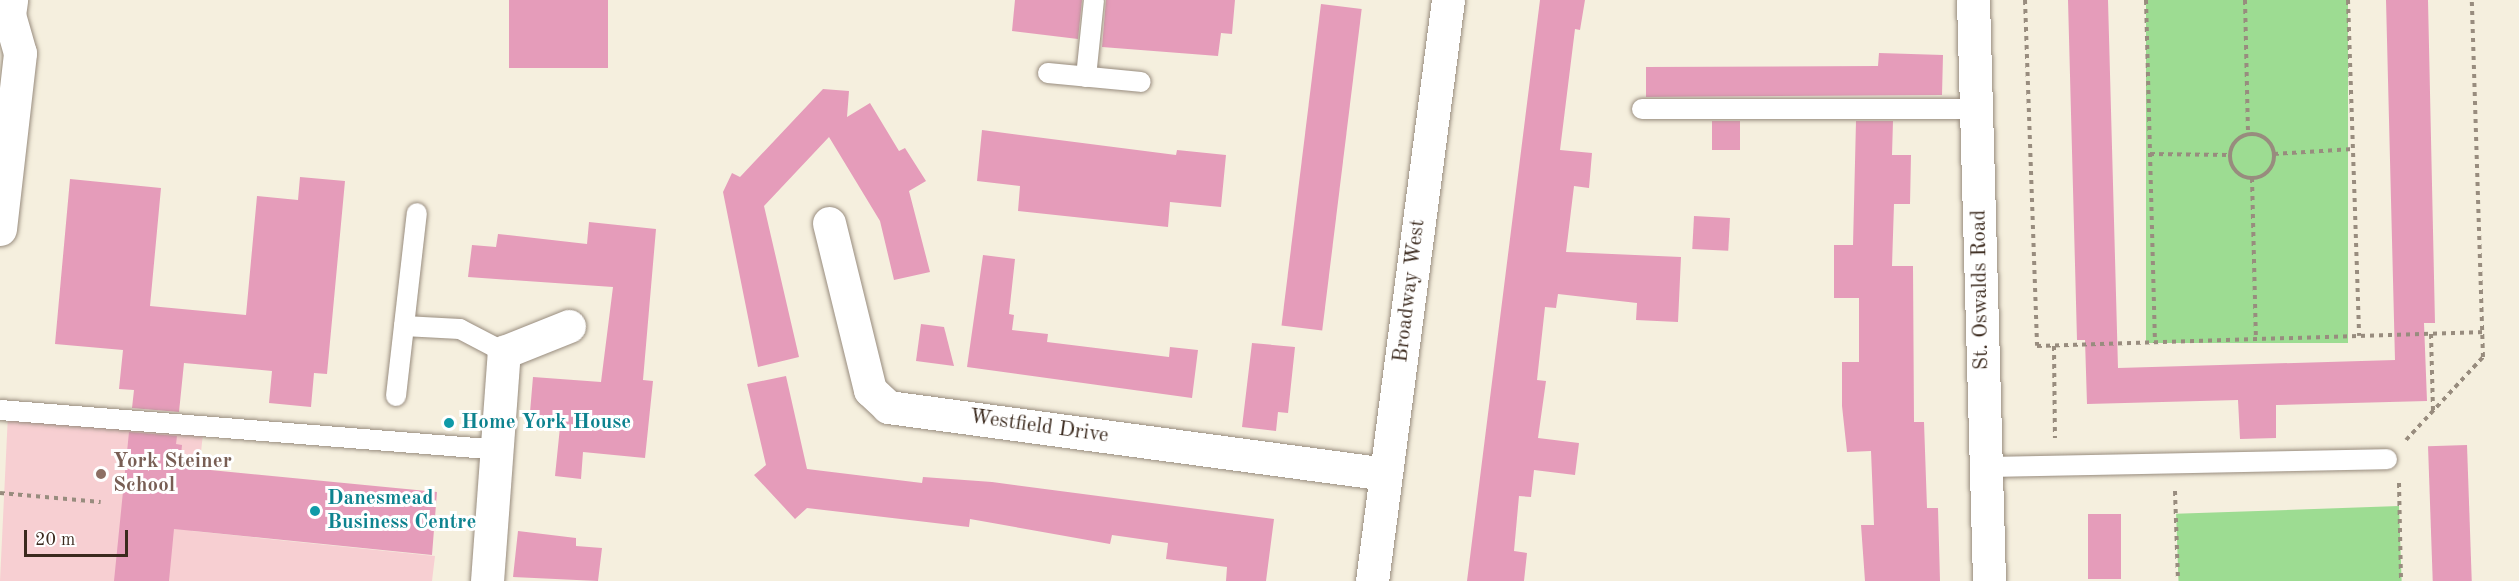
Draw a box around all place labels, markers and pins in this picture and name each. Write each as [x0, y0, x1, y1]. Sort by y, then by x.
place label: Home York House [461, 410, 631, 436]
marker: Home York House [442, 416, 456, 430]
place label: York Steiner School [113, 449, 232, 499]
marker: York Steiner School [94, 467, 108, 481]
place label: Danesmead Business Centre [327, 486, 476, 536]
marker: Danesmead Business Centre [308, 504, 322, 518]

